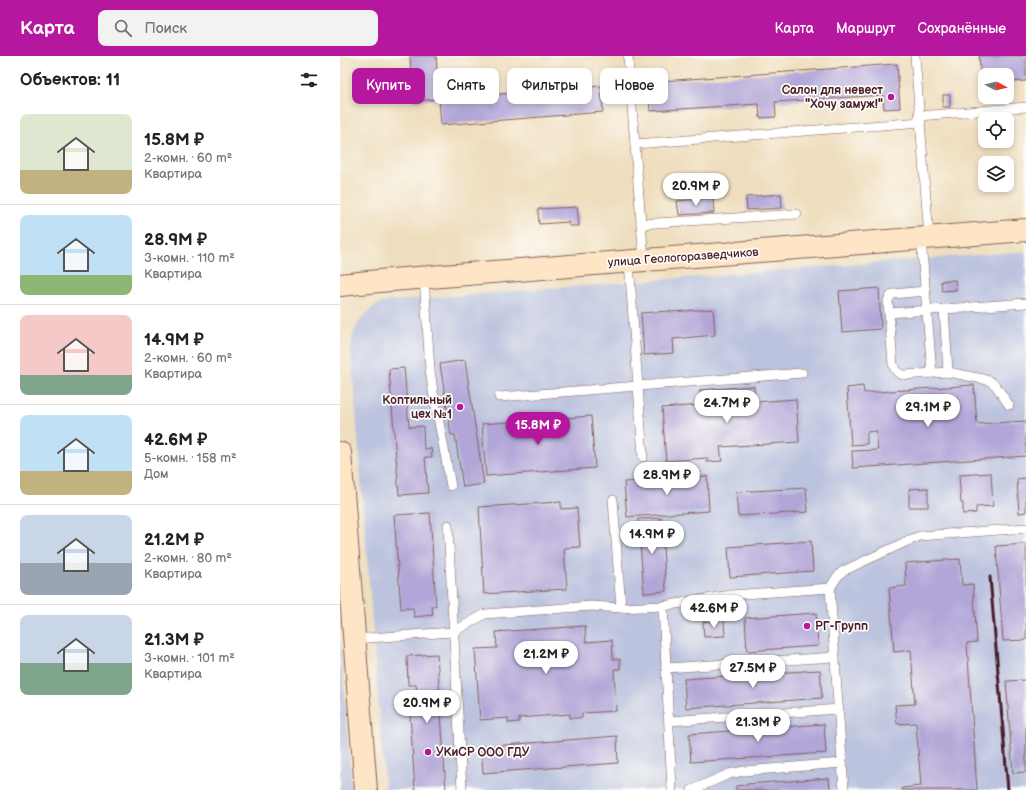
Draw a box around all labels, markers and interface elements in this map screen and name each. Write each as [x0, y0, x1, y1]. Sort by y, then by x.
search box [98, 10, 378, 46]
text: Карта [20, 17, 74, 40]
icon: search [112, 17, 134, 39]
text: Поиск [144, 19, 187, 38]
text: Карта [775, 20, 814, 37]
text: Маршрут [836, 20, 896, 37]
text: Сохранённые [918, 20, 1006, 37]
chip: Купить [352, 68, 425, 104]
chip: Снять [433, 68, 499, 104]
chip: Фильтры [507, 68, 592, 104]
chip: Новое [600, 68, 668, 104]
north arrow [978, 68, 1014, 104]
map controls [978, 68, 1014, 192]
icon: filters [298, 69, 320, 91]
text: Объектов: 11 [20, 70, 120, 90]
place label: Салон для невест "Хочу замуж!" [782, 83, 883, 112]
marker: Салон для невест "Хочу замуж!" [886, 92, 896, 102]
button: locate [978, 112, 1014, 148]
icon: home [52, 130, 100, 178]
text: 15.8M ₽ [144, 130, 204, 150]
text: 2-комн. · 60 m² [144, 150, 232, 166]
button: layers [978, 156, 1014, 192]
text: Квартира [144, 166, 202, 182]
pin: 20.9M ₽ [659, 173, 733, 207]
text: 20.9M ₽ [672, 178, 720, 194]
text: 28.9M ₽ [144, 230, 207, 250]
icon: home [52, 231, 100, 279]
street label: улица Геологоразведчиков [607, 245, 760, 270]
text: 3-комн. · 110 m² [144, 250, 235, 266]
text: Квартира [144, 266, 202, 282]
text: 14.9M ₽ [144, 330, 204, 350]
icon: home [52, 331, 100, 379]
text: 2-комн. · 60 m² [144, 350, 232, 366]
text: Квартира [144, 366, 202, 382]
pin: 24.7M ₽ [690, 390, 764, 424]
place label: Коптильный цех №1 [382, 393, 452, 422]
pin: 29.1M ₽ [891, 394, 965, 428]
text: 24.7M ₽ [703, 395, 751, 411]
text: 29.1M ₽ [905, 399, 951, 415]
marker: Коптильный цех №1 [455, 402, 465, 412]
pin: 15.8M ₽ [501, 412, 575, 446]
text: 15.8M ₽ [515, 417, 561, 433]
text: 42.6M ₽ [144, 430, 207, 450]
icon: home [52, 431, 100, 479]
text: 5-комн. · 158 m² [144, 450, 237, 466]
pin: 28.9M ₽ [630, 462, 704, 496]
text: Дом [144, 466, 169, 482]
text: 28.9M ₽ [643, 467, 691, 483]
pin: 14.9M ₽ [615, 521, 689, 555]
text: 14.9M ₽ [629, 526, 675, 542]
text: 21.2M ₽ [144, 530, 204, 550]
icon: home [52, 531, 100, 579]
text: 2-комн. · 80 m² [144, 550, 232, 566]
text: Квартира [144, 566, 202, 582]
pin: 42.6M ₽ [677, 595, 751, 629]
text: 42.6M ₽ [690, 600, 738, 616]
place label: РГ-Групп [815, 619, 868, 634]
marker: РГ-Групп [802, 621, 812, 631]
text: 21.3M ₽ [144, 630, 204, 650]
icon: home [52, 631, 100, 679]
pin: 21.2M ₽ [509, 641, 583, 675]
text: 21.2M ₽ [523, 646, 569, 662]
text: 3-комн. · 101 m² [144, 650, 235, 666]
pin: 27.5M ₽ [716, 655, 790, 689]
text: 27.5M ₽ [729, 660, 777, 676]
text: Квартира [144, 666, 202, 682]
pin: 20.9M ₽ [390, 690, 464, 724]
text: 20.9M ₽ [403, 695, 451, 711]
pin: 21.3M ₽ [721, 709, 795, 743]
text: 21.3M ₽ [735, 714, 781, 730]
place label: УКиСР ООО ГДУ [436, 745, 530, 760]
marker: УКиСР ООО ГДУ [423, 747, 433, 757]

